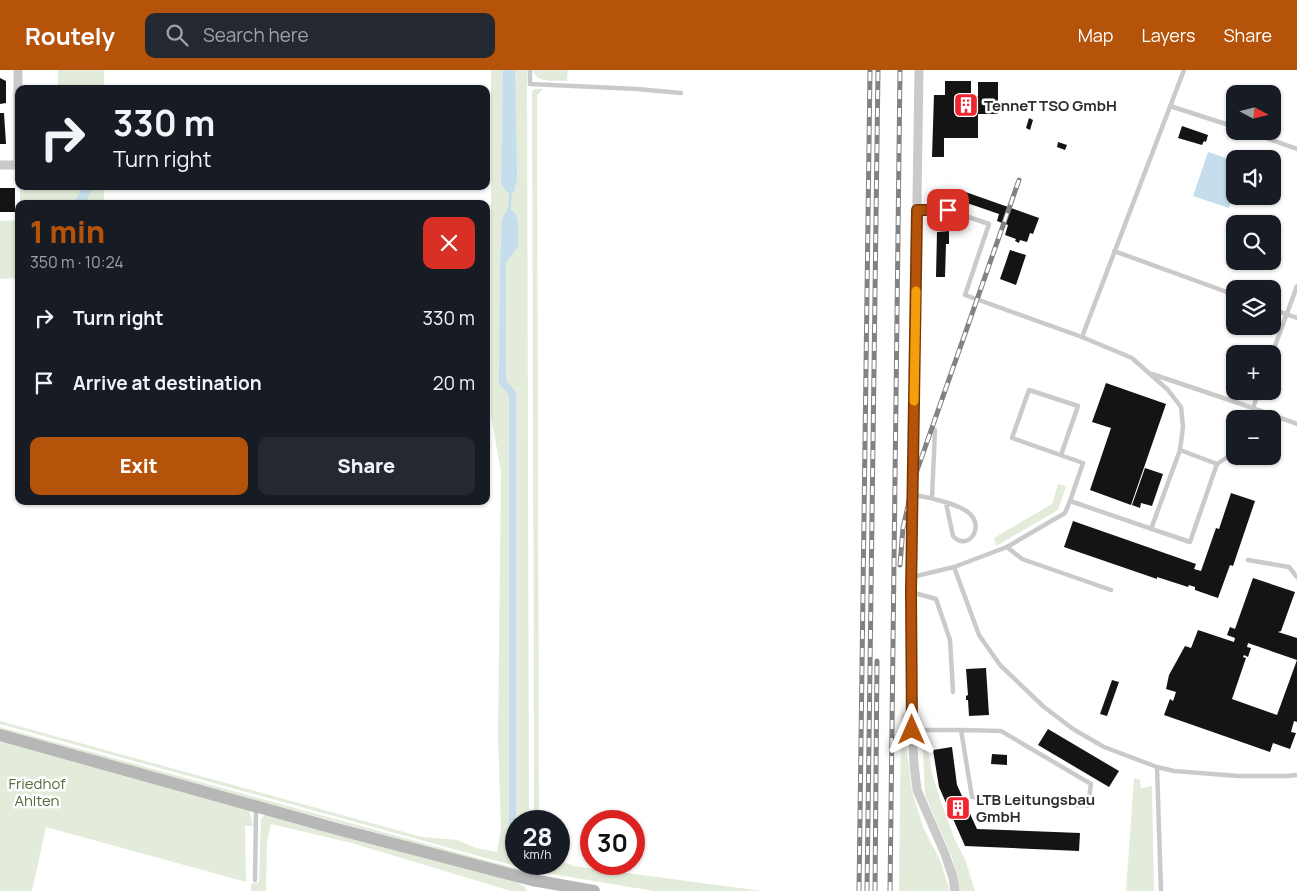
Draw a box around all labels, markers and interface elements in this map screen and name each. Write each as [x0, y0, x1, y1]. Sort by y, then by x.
search box [145, 13, 495, 58]
text: Routely [25, 19, 115, 52]
icon: search [163, 21, 191, 49]
text: Search here [203, 22, 309, 48]
text: Map [1078, 23, 1113, 47]
text: Layers [1141, 23, 1195, 47]
text: Share [1223, 23, 1272, 47]
north arrow [1226, 85, 1281, 140]
map controls [1226, 85, 1281, 465]
building icon: TenneT TSO GmbH [953, 92, 979, 118]
place label: TenneT TSO GmbH [984, 95, 1117, 116]
text: 330 m [113, 99, 215, 147]
icon: right [30, 105, 95, 170]
text: Turn right [113, 144, 211, 174]
button: sound [1226, 150, 1281, 205]
pin [927, 189, 969, 231]
icon: arrive [934, 196, 962, 224]
text: 1 min [30, 211, 105, 252]
button: search [1226, 215, 1281, 270]
button: close [423, 217, 475, 269]
text: 350 m · 10:24 [30, 251, 124, 273]
button: layers [1226, 280, 1281, 335]
icon: right [30, 304, 58, 332]
text: Turn right [73, 305, 163, 331]
text: 330 m [422, 305, 475, 331]
button: + [1226, 345, 1281, 400]
icon: arrive [30, 369, 58, 397]
text: Arrive at destination [73, 370, 262, 396]
text: 20 m [433, 370, 475, 396]
button: − [1226, 410, 1281, 465]
button: Exit [30, 437, 248, 495]
button: Share [258, 437, 475, 495]
position arrow [885, 703, 937, 755]
park label: Friedhof Ahlten [8, 773, 66, 811]
place label: LTB Leitungsbau GmbH [976, 789, 1095, 827]
building icon: LTB Leitungsbau GmbH [945, 795, 971, 821]
speed limit sign: 30 [580, 810, 645, 875]
text: 28 [522, 819, 553, 854]
text: km/h [524, 846, 551, 863]

